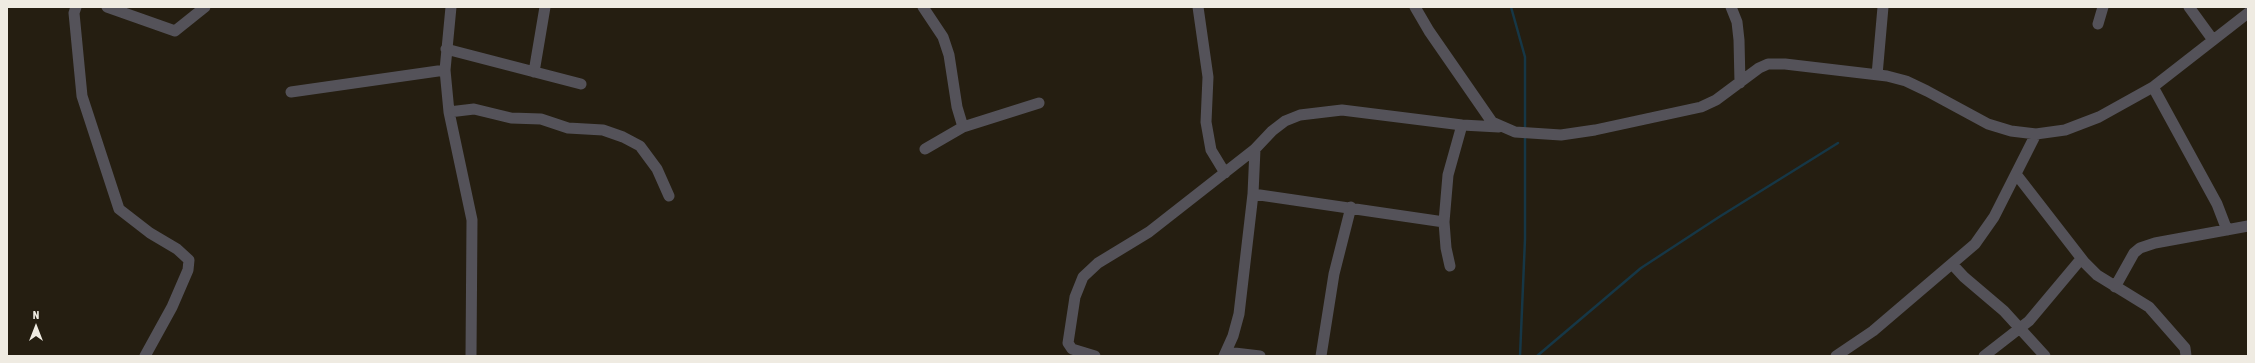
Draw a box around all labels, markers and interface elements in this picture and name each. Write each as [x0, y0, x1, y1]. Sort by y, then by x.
north arrow [16, 307, 56, 347]
text: N [33, 309, 39, 321]

